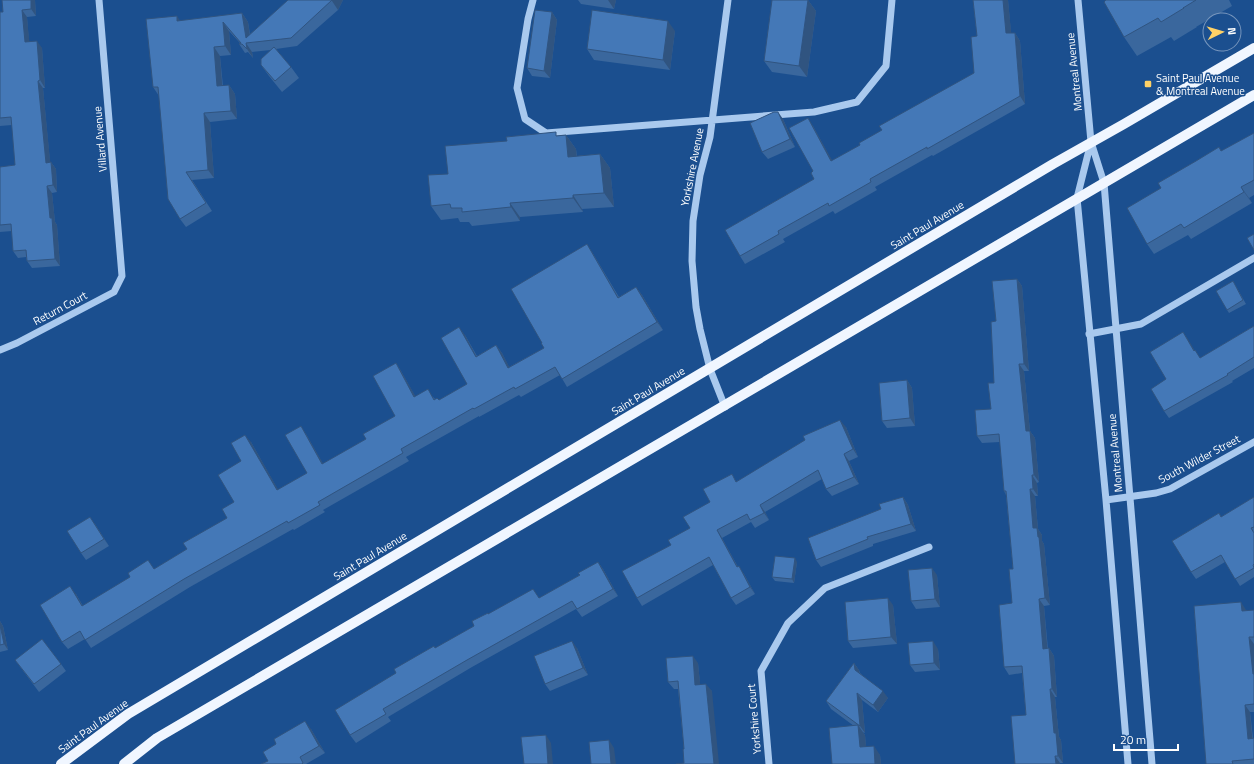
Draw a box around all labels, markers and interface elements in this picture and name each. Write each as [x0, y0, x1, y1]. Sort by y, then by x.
north arrow [1202, 12, 1242, 52]
text: N [1224, 27, 1240, 36]
street label: Montreal Avenue [1062, 32, 1086, 112]
place label: Saint Paul Avenue & Montreal Avenue [1156, 70, 1245, 99]
marker: Saint Paul Avenue & Montreal Avenue [1143, 79, 1153, 89]
street label: Villard Avenue [89, 105, 111, 172]
street label: Yorkshire Avenue [677, 126, 708, 208]
street label: Saint Paul Avenue [887, 196, 967, 253]
street label: Return Court [30, 287, 90, 329]
street label: Saint Paul Avenue [608, 362, 688, 419]
street label: Montreal Avenue [1104, 413, 1126, 493]
street label: South Wilder Street [1155, 431, 1243, 487]
street label: Saint Paul Avenue [330, 527, 410, 584]
street label: Yorkshire Court [743, 683, 765, 755]
street label: Saint Paul Avenue [55, 695, 132, 757]
scale bar [1114, 726, 1178, 752]
text: 20 m [1120, 730, 1146, 749]

